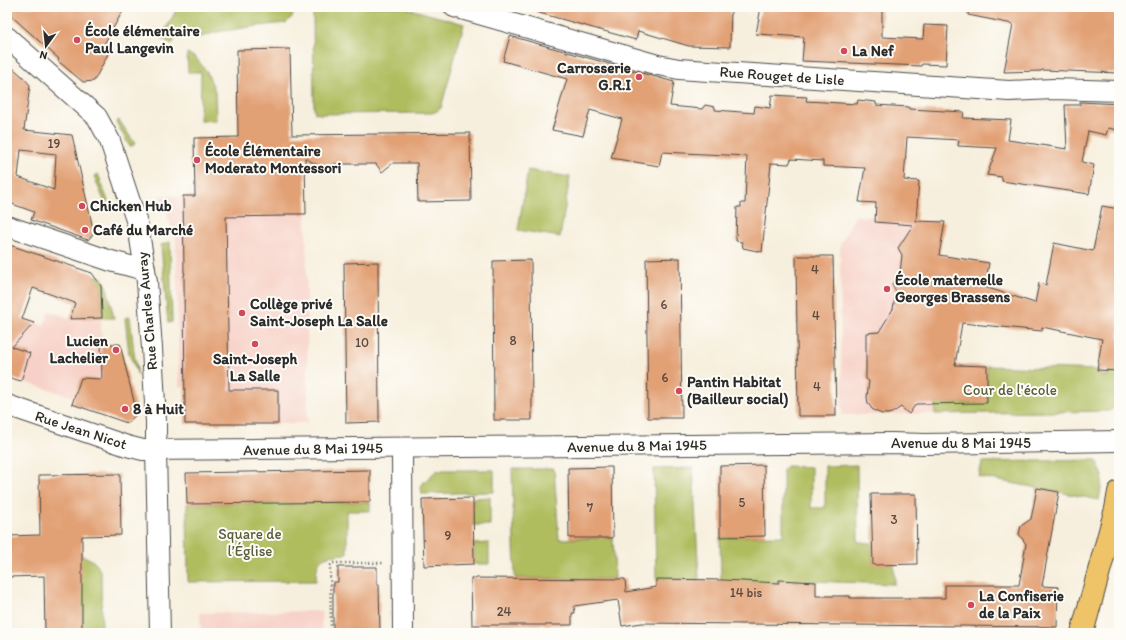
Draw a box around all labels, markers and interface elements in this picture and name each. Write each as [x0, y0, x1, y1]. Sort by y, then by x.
place label: École élémentaire Paul Langevin [85, 21, 200, 58]
north arrow [26, 26, 66, 66]
marker: École élémentaire Paul Langevin [72, 35, 82, 45]
place label: La Nef [852, 42, 894, 60]
marker: La Nef [839, 46, 849, 56]
text: N [38, 48, 49, 62]
place label: Carrosserie G.R.I [557, 59, 631, 94]
street label: Rue Rouget de Lisle [719, 63, 845, 89]
marker: Carrosserie G.R.I [634, 72, 644, 82]
house number: 19 [48, 136, 61, 151]
place label: École Élémentaire Moderato Montessori [205, 141, 341, 177]
marker: École Élémentaire Moderato Montessori [192, 155, 202, 165]
place label: Chicken Hub [90, 197, 172, 215]
marker: Chicken Hub [77, 201, 87, 211]
place label: Café du Marché [93, 221, 193, 239]
marker: Café du Marché [80, 225, 90, 235]
street label: Rue Charles Auray [133, 251, 161, 371]
house number: 4 [811, 262, 819, 277]
place label: École maternelle Georges Brassens [895, 270, 1011, 307]
marker: École maternelle Georges Brassens [882, 284, 892, 294]
place label: Collège privé Saint-Joseph La Salle [250, 295, 388, 331]
house number: 6 [661, 297, 668, 312]
marker: Collège privé Saint-Joseph La Salle [237, 308, 247, 318]
house number: 4 [812, 308, 820, 323]
place label: Lucien Lachelier [50, 332, 109, 367]
house number: 8 [509, 333, 517, 348]
house number: 10 [355, 335, 369, 350]
marker: Saint-Joseph La Salle [250, 339, 260, 349]
marker: Lucien Lachelier [111, 345, 121, 355]
place label: Saint-Joseph La Salle [213, 350, 297, 385]
house number: 6 [662, 370, 669, 385]
place label: Pantin Habitat (Bailleur social) [687, 373, 789, 409]
house number: 4 [813, 379, 821, 394]
park label: Cour de l'école [963, 381, 1057, 399]
marker: Pantin Habitat (Bailleur social) [674, 386, 684, 396]
place label: 8 à Huit [133, 400, 184, 418]
marker: 8 à Huit [120, 404, 130, 414]
street label: Rue Jean Nicot [33, 407, 130, 453]
street label: Avenue du 8 Mai 1945 [891, 434, 1031, 452]
street label: Avenue du 8 Mai 1945 [567, 436, 707, 456]
street label: Avenue du 8 Mai 1945 [243, 439, 383, 459]
house number: 5 [739, 495, 746, 510]
house number: 7 [587, 500, 594, 515]
house number: 3 [890, 512, 898, 527]
park label: Square de l’Église [218, 525, 282, 560]
house number: 9 [445, 528, 452, 543]
house number: 14 bis [730, 585, 763, 600]
place label: La Confiserie de la Paix [979, 587, 1064, 622]
marker: La Confiserie de la Paix [966, 600, 976, 610]
house number: 24 [497, 604, 512, 619]

